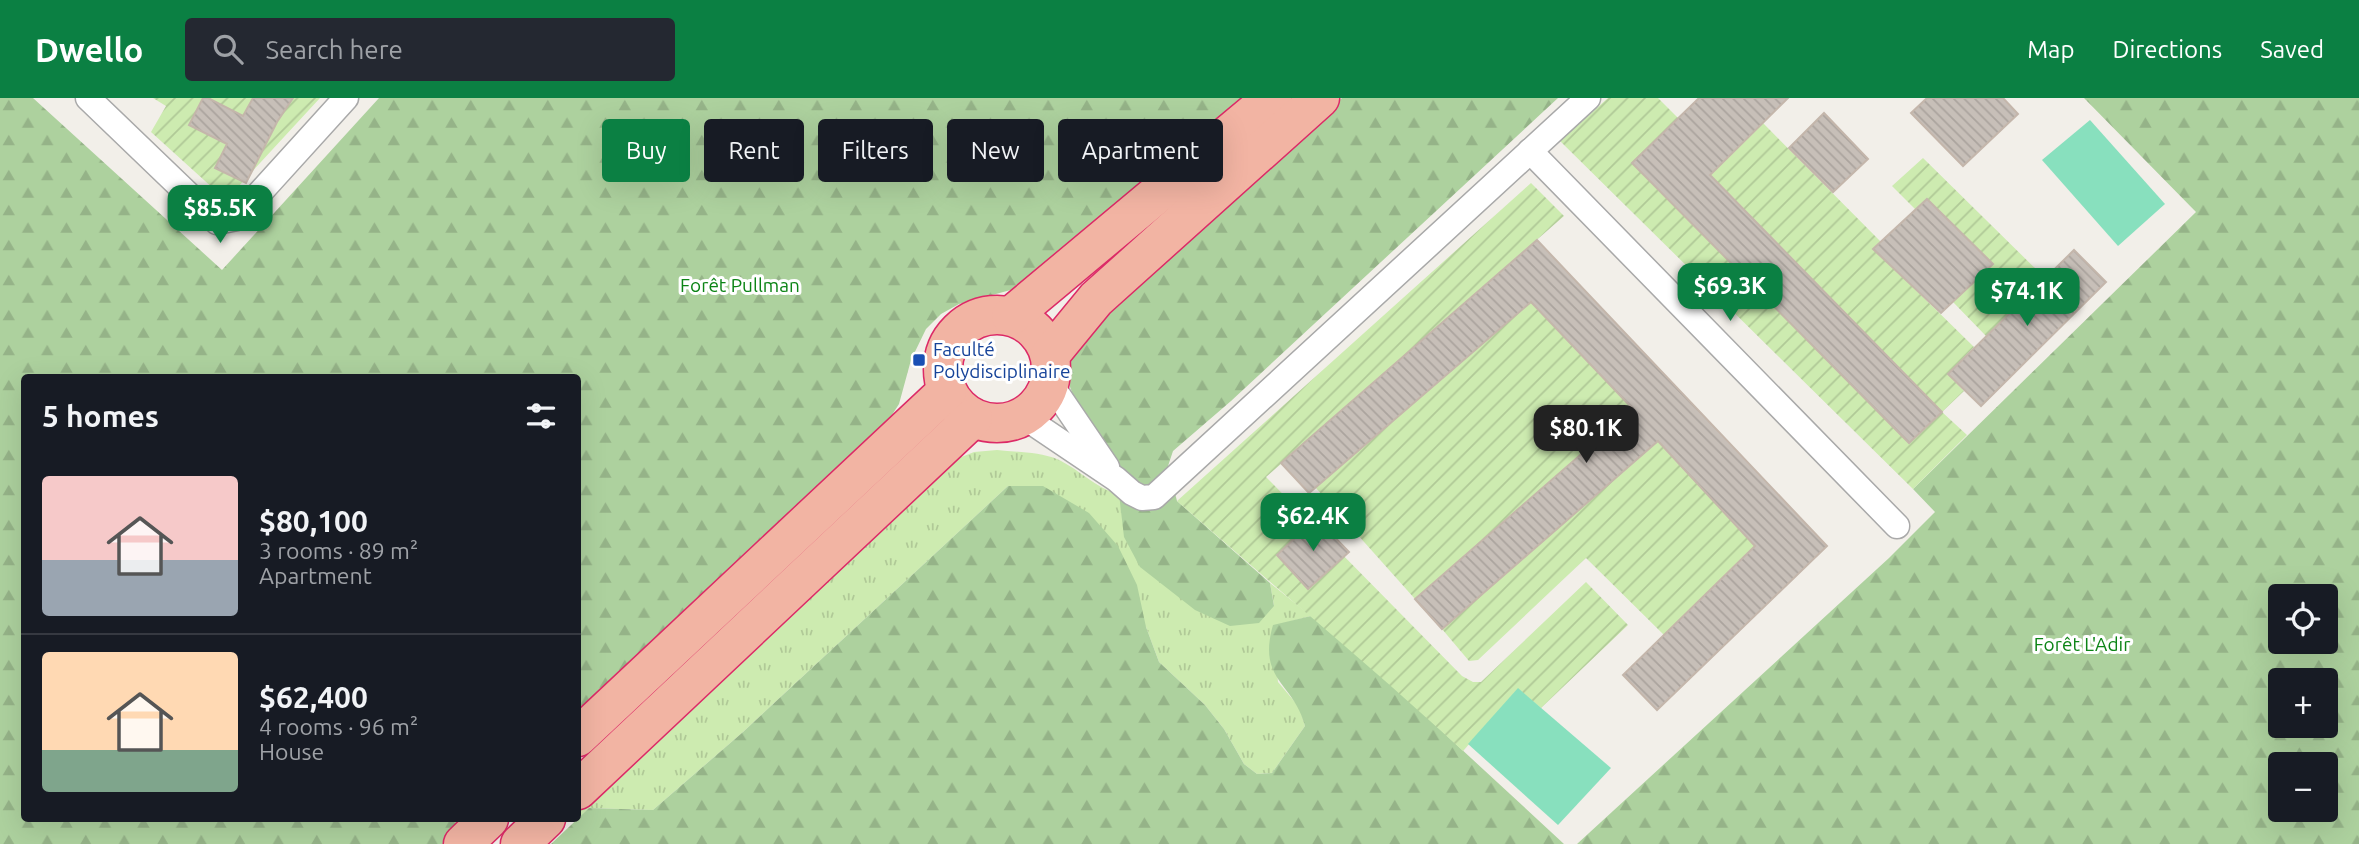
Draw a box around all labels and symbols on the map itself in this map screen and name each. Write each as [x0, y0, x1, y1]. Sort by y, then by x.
pin: $85.5K [163, 186, 277, 245]
pin: $69.3K [1673, 264, 1787, 323]
pin: $74.1K [1970, 268, 2084, 328]
park label: Forêt Pullman [680, 274, 800, 296]
place label: Faculté Polydisciplinaire [933, 338, 1070, 382]
marker: Faculté Polydisciplinaire [911, 352, 927, 368]
pin: $80.1K [1529, 406, 1643, 465]
pin: $62.4K [1256, 494, 1370, 553]
park label: Forêt L'Adir [2034, 633, 2130, 655]

